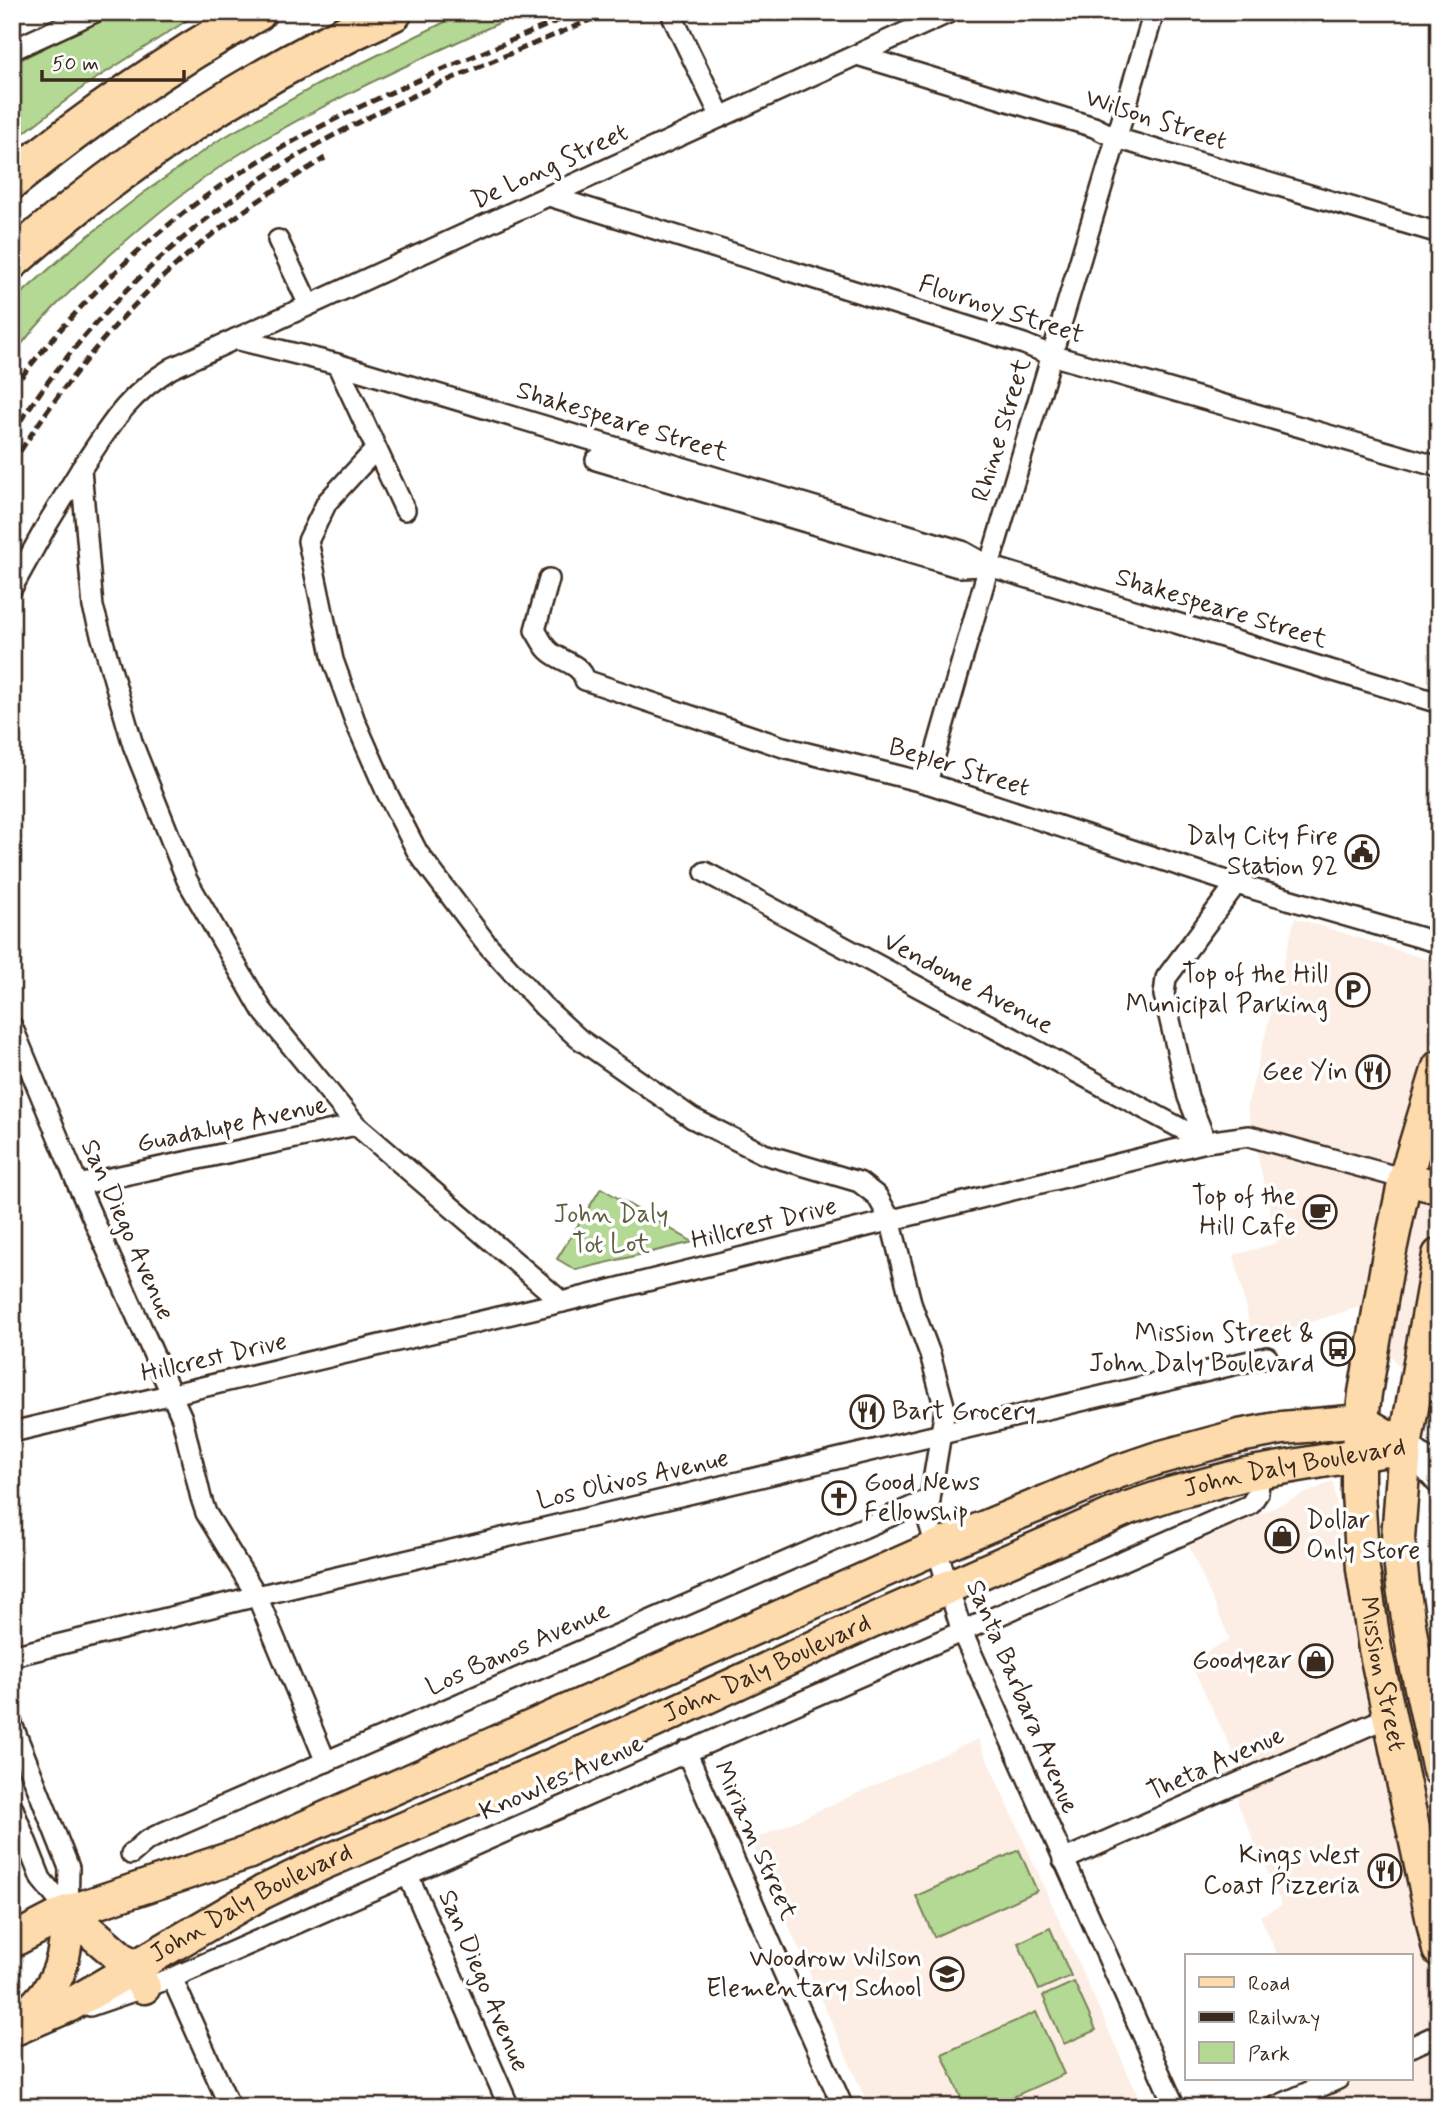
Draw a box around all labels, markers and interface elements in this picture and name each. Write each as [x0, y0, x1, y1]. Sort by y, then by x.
scale bar [42, 38, 184, 82]
text: 50 m [52, 50, 99, 78]
street label: Wilson Street [1081, 81, 1231, 159]
street label: De Long Street [466, 116, 634, 218]
street label: Flournoy Street [914, 267, 1088, 353]
street label: Rhine Street [964, 354, 1040, 506]
street label: Shakespeare Street [512, 374, 732, 470]
street label: Shakespeare Street [1111, 561, 1331, 657]
street label: Bepler Street [884, 730, 1034, 806]
place label: Daly City Fire Station 92 [1186, 820, 1338, 884]
public building icon: Daly City Fire Station 92 [1343, 833, 1381, 871]
street label: Vendome Avenue [877, 925, 1059, 1043]
place label: Top of the Hill Municipal Parking [1126, 958, 1328, 1022]
parking icon: Top of the Hill Municipal Parking [1334, 971, 1372, 1009]
restaurant icon: Gee Yin [1354, 1053, 1392, 1091]
place label: Gee Yin [1262, 1055, 1348, 1089]
street label: Guadalupe Avenue [134, 1088, 330, 1162]
street label: San Diego Avenue [72, 1134, 182, 1326]
place label: Top of the Hill Cafe [1192, 1180, 1296, 1244]
street label: Hillcrest Drive [688, 1189, 840, 1259]
cafe icon: Top of the Hill Cafe [1301, 1193, 1339, 1231]
park label: John Daly Tot Lot [554, 1198, 668, 1262]
place label: Mission Street & John Daly Boulevard [1089, 1317, 1314, 1381]
street label: Hillcrest Drive [138, 1325, 290, 1391]
bus stop icon: Mission Street & John Daly Boulevard [1319, 1330, 1357, 1368]
restaurant icon: Bart Grocery [848, 1393, 886, 1431]
place label: Bart Grocery [892, 1395, 1036, 1429]
street label: John Daly Boulevard [1180, 1430, 1408, 1507]
street label: Los Olivos Avenue [534, 1441, 732, 1519]
place label: Good News Fellowship [864, 1466, 980, 1530]
church icon: Good News Fellowship [820, 1479, 858, 1517]
place label: Dollar Only Store [1306, 1504, 1420, 1568]
shop icon: Dollar Only Store [1263, 1517, 1301, 1555]
street label: Santa Barbara Avenue [957, 1575, 1087, 1819]
street label: Los Banos Avenue [421, 1593, 615, 1705]
street label: Mission Street [1350, 1594, 1413, 1755]
street label: John Daly Boulevard [658, 1606, 876, 1732]
shop icon: Goodyear [1297, 1642, 1335, 1680]
place label: Goodyear [1192, 1644, 1292, 1678]
street label: Theta Avenue [1142, 1719, 1290, 1809]
street label: Knowles Avenue [475, 1727, 649, 1829]
street label: Miriam Street [705, 1756, 805, 1926]
street label: John Daly Boulevard [144, 1836, 358, 1972]
place label: Kings West Coast Pizzeria [1203, 1839, 1360, 1903]
restaurant icon: Kings West Coast Pizzeria [1366, 1852, 1404, 1890]
street label: San Diego Avenue [429, 1885, 537, 2077]
place label: Woodrow Wilson Elementary School [706, 1942, 922, 2006]
legend [1185, 1954, 1412, 2080]
school or university icon: Woodrow Wilson Elementary School [928, 1955, 966, 1993]
text: Road [1248, 1970, 1290, 1998]
text: Railway [1248, 2004, 1320, 2032]
text: Park [1248, 2040, 1290, 2068]

